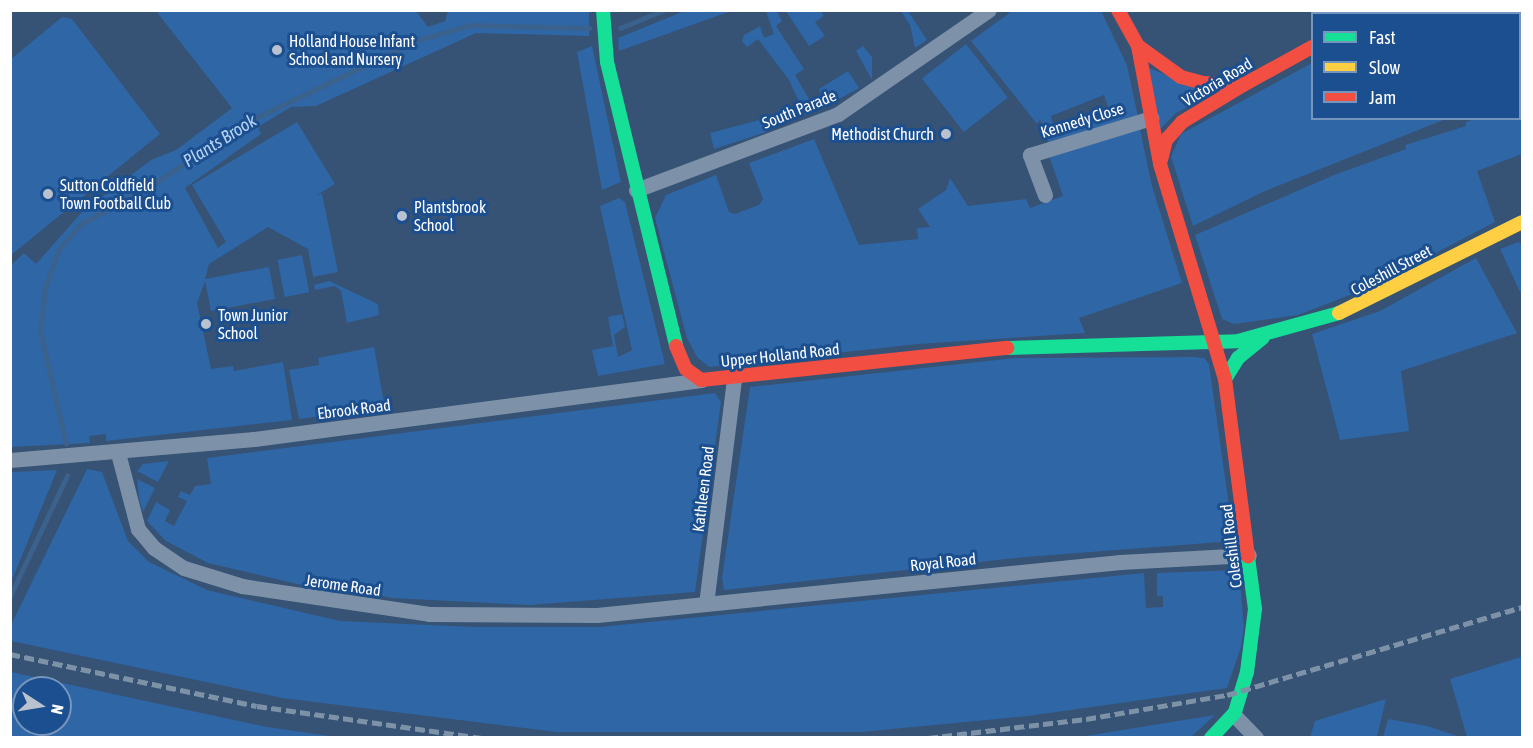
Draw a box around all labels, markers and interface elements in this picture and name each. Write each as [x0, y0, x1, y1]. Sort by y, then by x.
legend [1311, 12, 1521, 120]
text: Fast [1369, 27, 1396, 48]
place label: Holland House Infant School and Nursery [289, 31, 415, 69]
marker: Holland House Infant School and Nursery [270, 43, 284, 57]
street label: Victoria Road [1179, 54, 1255, 110]
text: Slow [1369, 57, 1400, 78]
street label: South Parade [759, 85, 839, 133]
text: Jam [1369, 87, 1396, 108]
street label: Kennedy Close [1038, 98, 1126, 142]
water label: Plants Brook [179, 110, 261, 172]
place label: Methodist Church [831, 124, 934, 144]
marker: Methodist Church [939, 127, 953, 141]
place label: Sutton Coldfield Town Football Club [60, 175, 171, 213]
marker: Sutton Coldfield Town Football Club [41, 187, 55, 201]
place label: Plantsbrook School [414, 197, 486, 235]
marker: Plantsbrook School [395, 209, 409, 223]
street label: Coleshill Street [1347, 241, 1435, 299]
place label: Town Junior School [218, 305, 287, 343]
marker: Town Junior School [199, 317, 213, 331]
street label: Upper Holland Road [720, 339, 840, 371]
street label: Ebrook Road [316, 395, 392, 423]
street label: Kathleen Road [688, 445, 718, 533]
street label: Coleshill Road [1216, 503, 1246, 589]
street label: Royal Road [909, 549, 977, 575]
street label: Jerome Road [304, 570, 382, 600]
north arrow [12, 676, 72, 736]
text: N [48, 703, 67, 716]

